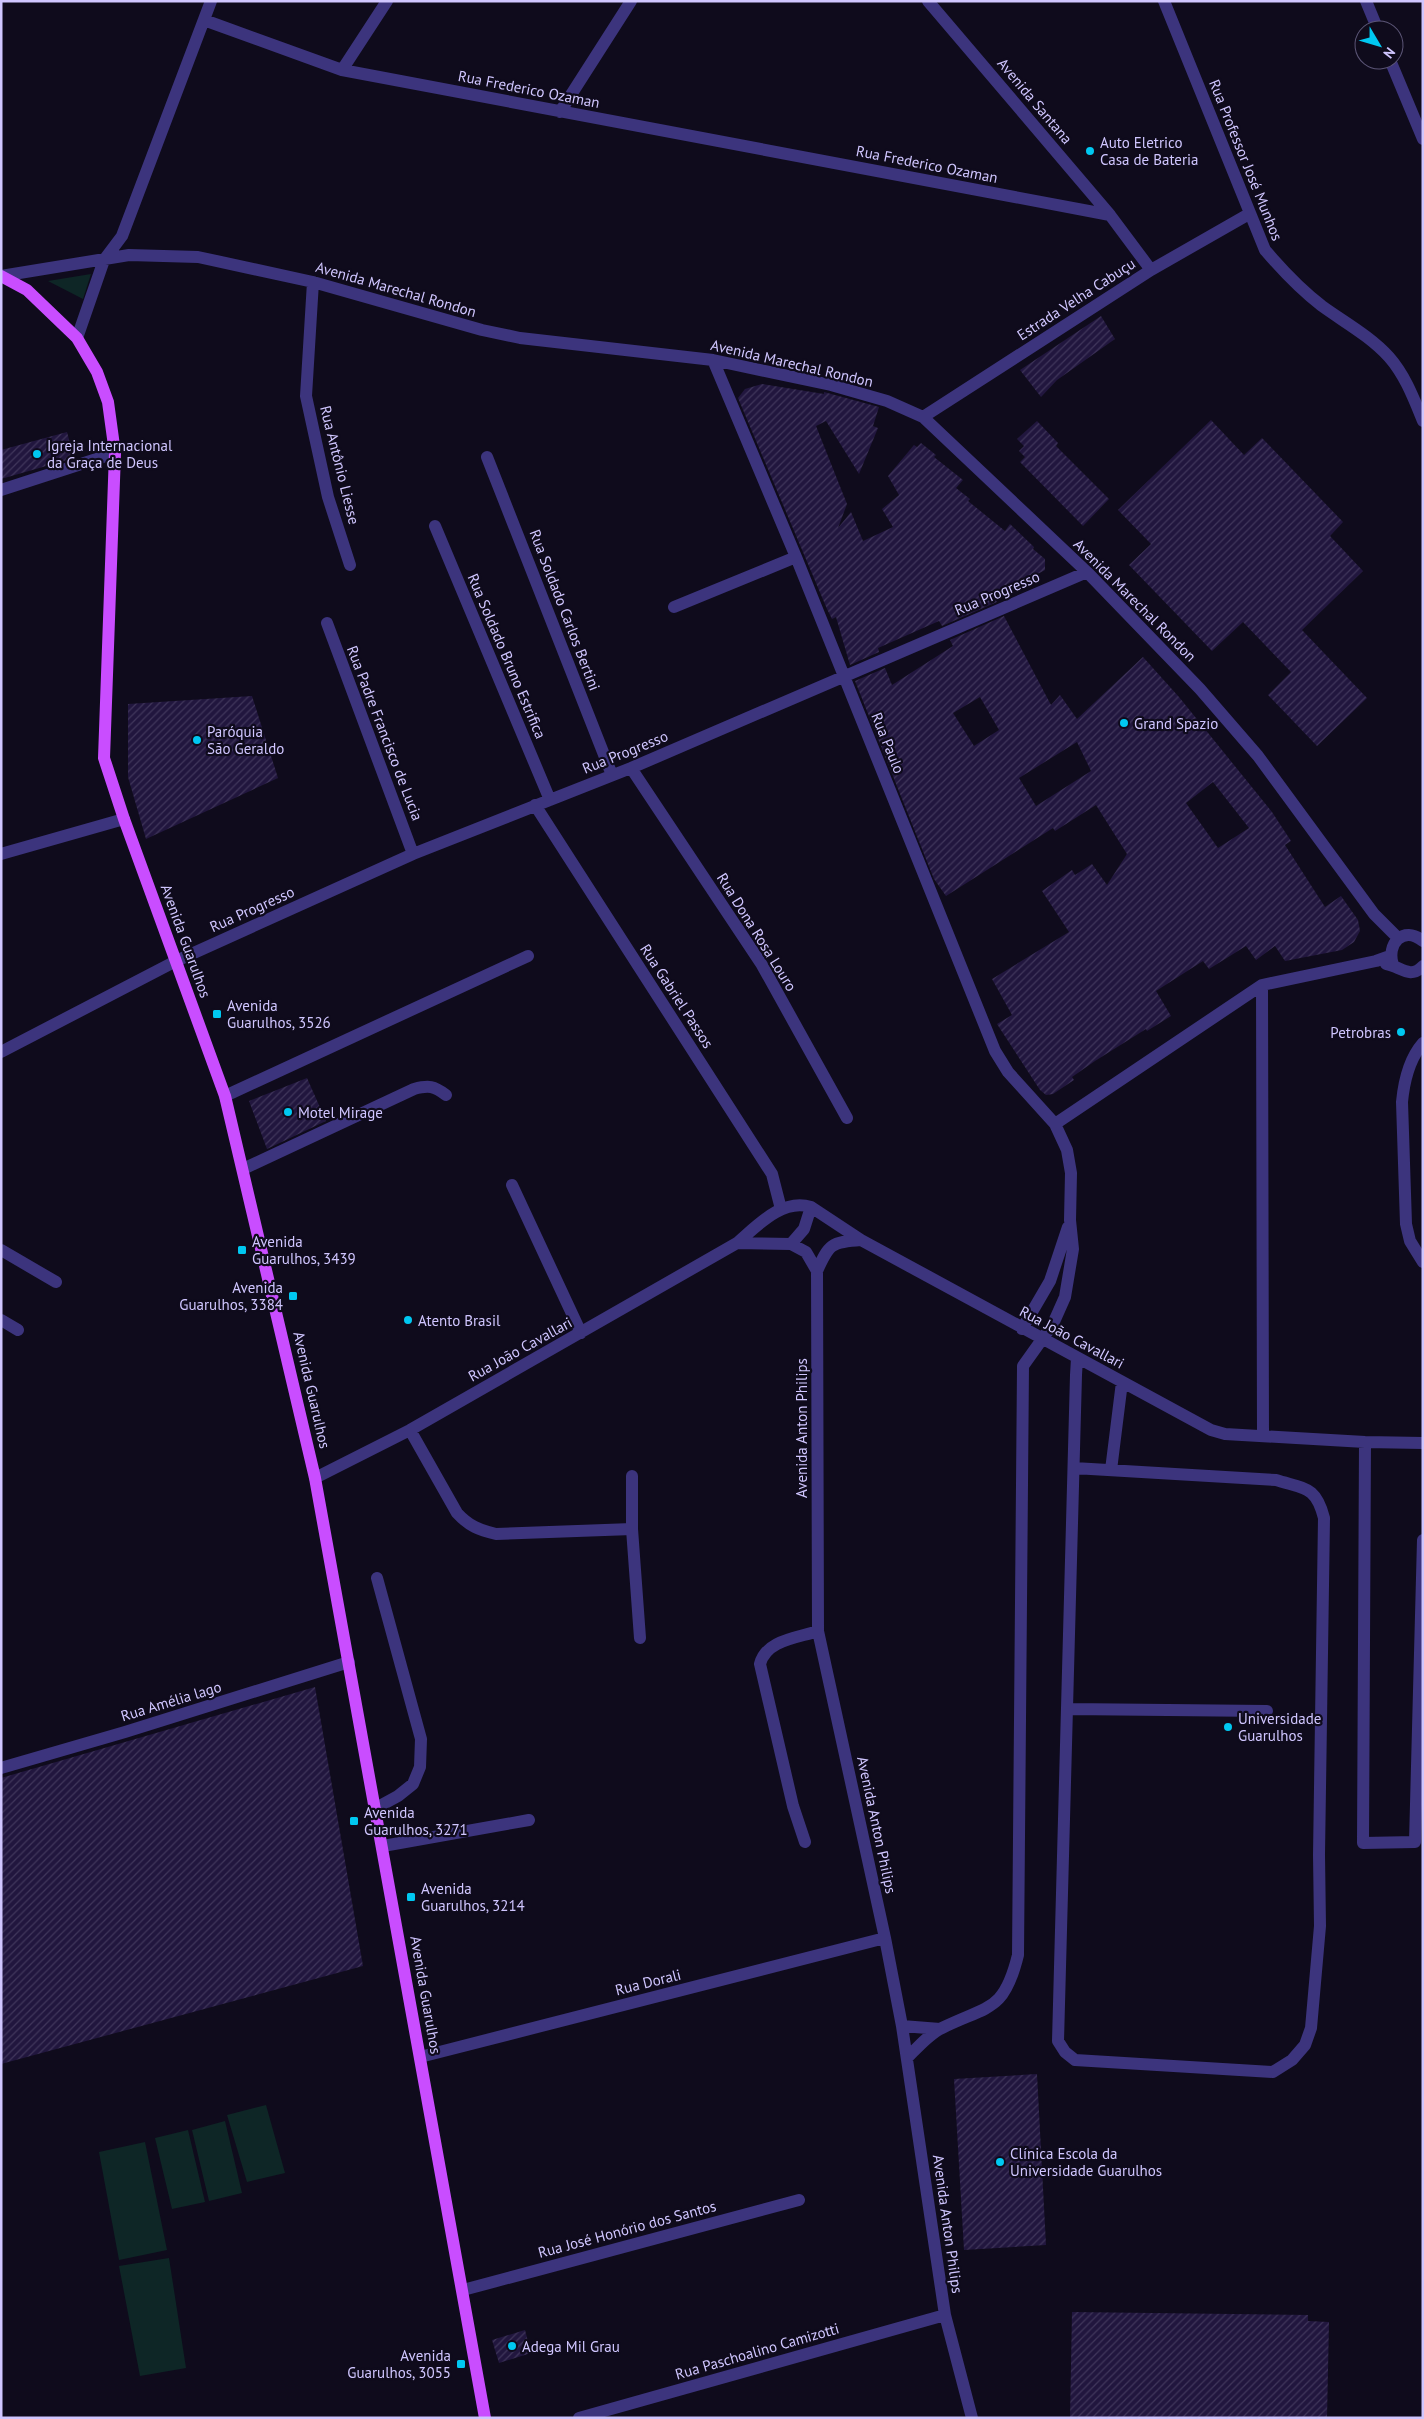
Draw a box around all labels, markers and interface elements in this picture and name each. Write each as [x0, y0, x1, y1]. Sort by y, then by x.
north arrow [1354, 20, 1404, 70]
text: N [1379, 44, 1399, 62]
street label: Avenida Santana [994, 54, 1076, 148]
street label: Rua Frederico Ozaman [457, 66, 601, 112]
street label: Rua Professor José Munhos [1205, 77, 1287, 243]
place label: Auto Eletrico Casa de Bateria [1100, 133, 1199, 169]
street label: Rua Frederico Ozaman [855, 141, 999, 187]
marker: Auto Eletrico Casa de Bateria [1084, 145, 1096, 157]
street label: Estrada Velha Cabuçu [1013, 254, 1139, 344]
street label: Avenida Marechal Rondon [314, 257, 478, 321]
street label: Avenida Marechal Rondon [709, 335, 875, 391]
street label: Rua Antônio Liesse [316, 404, 364, 526]
place label: Igreja Internacional da Graça de Deus [47, 436, 173, 472]
marker: Igreja Internacional da Graça de Deus [31, 448, 43, 460]
street label: Rua Soldado Carlos Bertini [525, 527, 605, 693]
street label: Avenida Marechal Rondon [1070, 535, 1200, 665]
street label: Rua Progresso [952, 567, 1042, 619]
street label: Rua Soldado Bruno Estrifica [464, 571, 550, 741]
street label: Rua Padre Francisco de Lucia [343, 643, 427, 823]
street label: Rua Paulo [867, 710, 909, 776]
place label: Grand Spazio [1134, 714, 1218, 733]
marker: Grand Spazio [1118, 717, 1130, 729]
place label: Paróquia São Geraldo [207, 722, 284, 758]
street label: Rua Progresso [579, 726, 671, 778]
marker: Paróquia São Geraldo [191, 734, 203, 746]
street label: Rua Dona Rosa Louro [713, 869, 801, 995]
street label: Avenida Guarulhos [157, 882, 215, 1000]
street label: Rua Progresso [207, 882, 297, 936]
street label: Rua Gabriel Passos [636, 940, 718, 1052]
place label: Avenida Guarulhos, 3526 [227, 996, 331, 1032]
marker: Avenida Guarulhos, 3526 [211, 1008, 223, 1020]
place label: Petrobras [1330, 1023, 1391, 1042]
marker: Petrobras [1395, 1026, 1407, 1038]
place label: Motel Mirage [298, 1103, 383, 1122]
marker: Motel Mirage [282, 1106, 294, 1118]
place label: Avenida Guarulhos, 3439 [252, 1232, 356, 1268]
marker: Avenida Guarulhos, 3439 [236, 1244, 248, 1256]
place label: Avenida Guarulhos, 3384 [179, 1278, 283, 1314]
marker: Avenida Guarulhos, 3384 [287, 1290, 299, 1302]
street label: Rua João Cavallari [1016, 1301, 1128, 1373]
place label: Atento Brasil [418, 1311, 501, 1330]
street label: Rua João Cavallari [465, 1313, 575, 1385]
marker: Atento Brasil [402, 1314, 414, 1326]
street label: Avenida Guarulhos [289, 1330, 335, 1450]
street label: Avenida Anton Philips [792, 1358, 811, 1498]
street label: Rua Amélia lago [118, 1677, 224, 1725]
place label: Universidade Guarulhos [1238, 1709, 1321, 1745]
marker: Universidade Guarulhos [1222, 1721, 1234, 1733]
street label: Avenida Anton Philips [853, 1755, 901, 1895]
place label: Avenida Guarulhos, 3271 [364, 1803, 468, 1839]
marker: Avenida Guarulhos, 3271 [348, 1815, 360, 1827]
place label: Avenida Guarulhos, 3214 [421, 1879, 525, 1915]
marker: Avenida Guarulhos, 3214 [405, 1891, 417, 1903]
street label: Avenida Guarulhos [406, 1935, 446, 2055]
street label: Rua Dorali [613, 1965, 683, 1999]
place label: Clínica Escola da Universidade Guarulhos [1010, 2144, 1162, 2180]
street label: Avenida Anton Philips [929, 2153, 967, 2295]
marker: Clínica Escola da Universidade Guarulhos [994, 2156, 1006, 2168]
street label: Rua José Honório dos Santos [536, 2196, 718, 2262]
street label: Rua Paschoalino Camizotti [673, 2318, 841, 2384]
place label: Adega Mil Grau [522, 2337, 620, 2356]
marker: Adega Mil Grau [506, 2340, 518, 2352]
place label: Avenida Guarulhos, 3055 [347, 2346, 451, 2382]
marker: Avenida Guarulhos, 3055 [455, 2358, 467, 2370]

